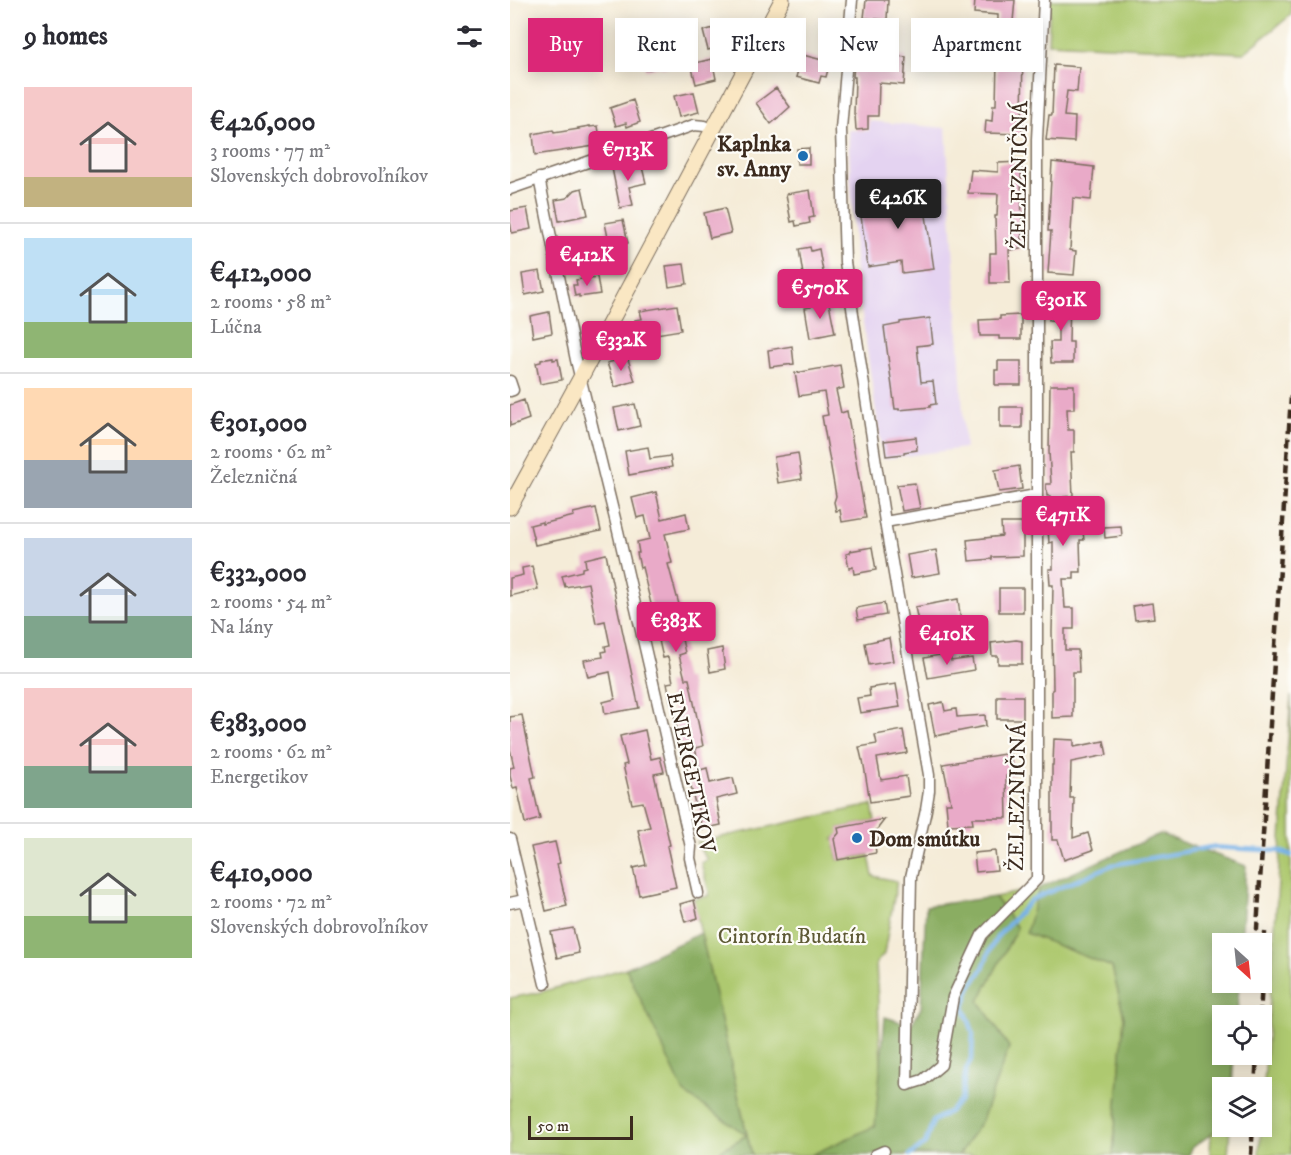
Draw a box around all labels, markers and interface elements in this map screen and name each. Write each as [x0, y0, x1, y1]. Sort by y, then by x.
chip: Buy [528, 18, 603, 72]
chip: Rent [615, 18, 698, 72]
chip: Filters [710, 18, 806, 72]
chip: New [818, 18, 899, 72]
chip: Apartment [911, 18, 1043, 72]
text: 9 homes [24, 20, 108, 53]
icon: filters [453, 20, 486, 53]
street label: ŽELEZNIČNÁ [1004, 100, 1034, 249]
text: €426,000 [210, 106, 316, 139]
icon: home [72, 111, 144, 183]
pin: €713K [586, 131, 670, 182]
place label: Kaplnka sv. Anny [717, 131, 792, 183]
text: €713K [602, 138, 654, 163]
text: 3 rooms · 77 m² [210, 139, 330, 164]
marker: Kaplnka sv. Anny [796, 149, 810, 163]
text: Slovenských dobrovoľníkov [210, 164, 428, 189]
pin: €426K [856, 179, 940, 230]
text: €426K [869, 186, 927, 211]
pin: €412K [545, 236, 629, 287]
text: €412K [560, 243, 614, 268]
text: €412,000 [210, 257, 312, 290]
icon: home [72, 262, 144, 334]
pin: €570K [778, 269, 862, 320]
text: €570K [791, 276, 849, 301]
pin: €301K [1019, 281, 1103, 332]
text: €301K [1035, 288, 1087, 313]
text: 2 rooms · 58 m² [210, 290, 331, 315]
text: Lúčna [210, 315, 262, 340]
pin: €332K [579, 321, 663, 372]
text: €332K [596, 328, 646, 353]
text: €301,000 [210, 407, 307, 440]
icon: home [72, 412, 144, 484]
text: 2 rooms · 62 m² [210, 440, 332, 465]
text: Železničná [210, 465, 297, 490]
pin: €471K [1021, 496, 1105, 547]
text: €471K [1036, 503, 1090, 528]
text: €332,000 [210, 557, 307, 590]
icon: home [72, 562, 144, 634]
text: 2 rooms · 54 m² [210, 590, 332, 615]
pin: €383K [634, 602, 718, 653]
text: €383K [651, 609, 701, 634]
text: Na lány [210, 615, 273, 640]
pin: €410K [905, 615, 989, 666]
text: €410K [919, 622, 975, 647]
street label: ENERGETIKOV [660, 689, 721, 857]
text: €383,000 [210, 707, 307, 740]
icon: home [72, 712, 144, 784]
street label: ŽELEZNIČNÁ [1002, 722, 1032, 871]
text: 2 rooms · 62 m² [210, 740, 332, 765]
text: Energetikov [210, 765, 308, 790]
place label: Dom smútku [869, 826, 981, 853]
marker: Dom smútku [850, 831, 864, 845]
text: €410,000 [210, 857, 313, 890]
icon: home [72, 862, 144, 934]
text: 2 rooms · 72 m² [210, 890, 332, 915]
text: Slovenských dobrovoľníkov [210, 915, 428, 940]
park label: Cintorín Budatín [718, 923, 867, 950]
north arrow [1212, 933, 1272, 993]
map controls [1212, 933, 1272, 1137]
button: locate [1212, 1005, 1272, 1065]
button: layers [1212, 1077, 1272, 1137]
scale bar [528, 1113, 633, 1140]
text: 50 m [537, 1116, 569, 1136]

